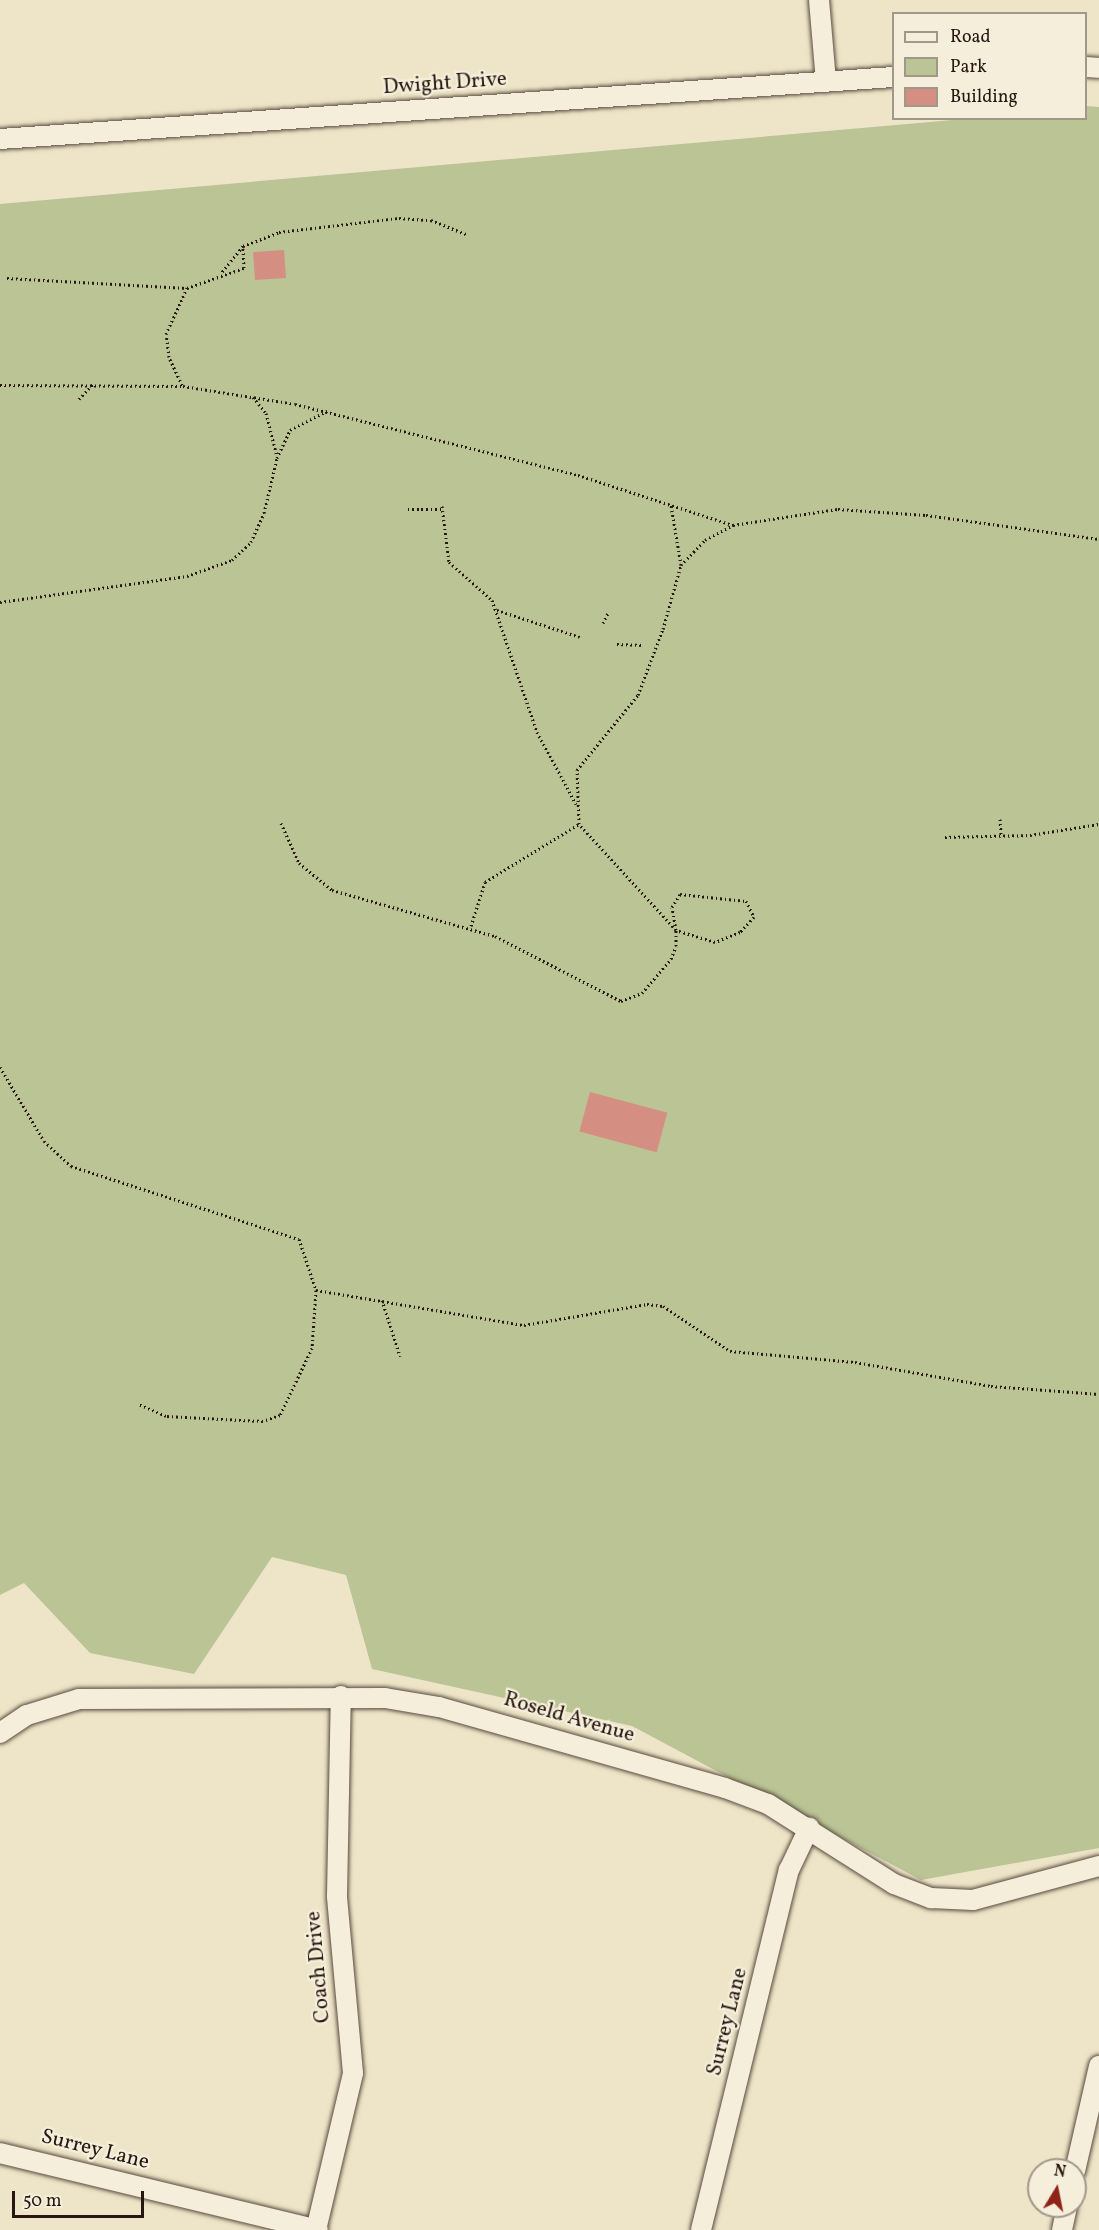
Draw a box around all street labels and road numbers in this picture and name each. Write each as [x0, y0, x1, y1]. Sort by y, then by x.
street label: Dwight Drive [382, 67, 508, 101]
street label: Roseld Avenue [501, 1687, 637, 1749]
street label: Coach Drive [302, 1910, 336, 2024]
street label: Surrey Lane [702, 1965, 754, 2079]
street label: Surrey Lane [38, 2124, 152, 2176]

